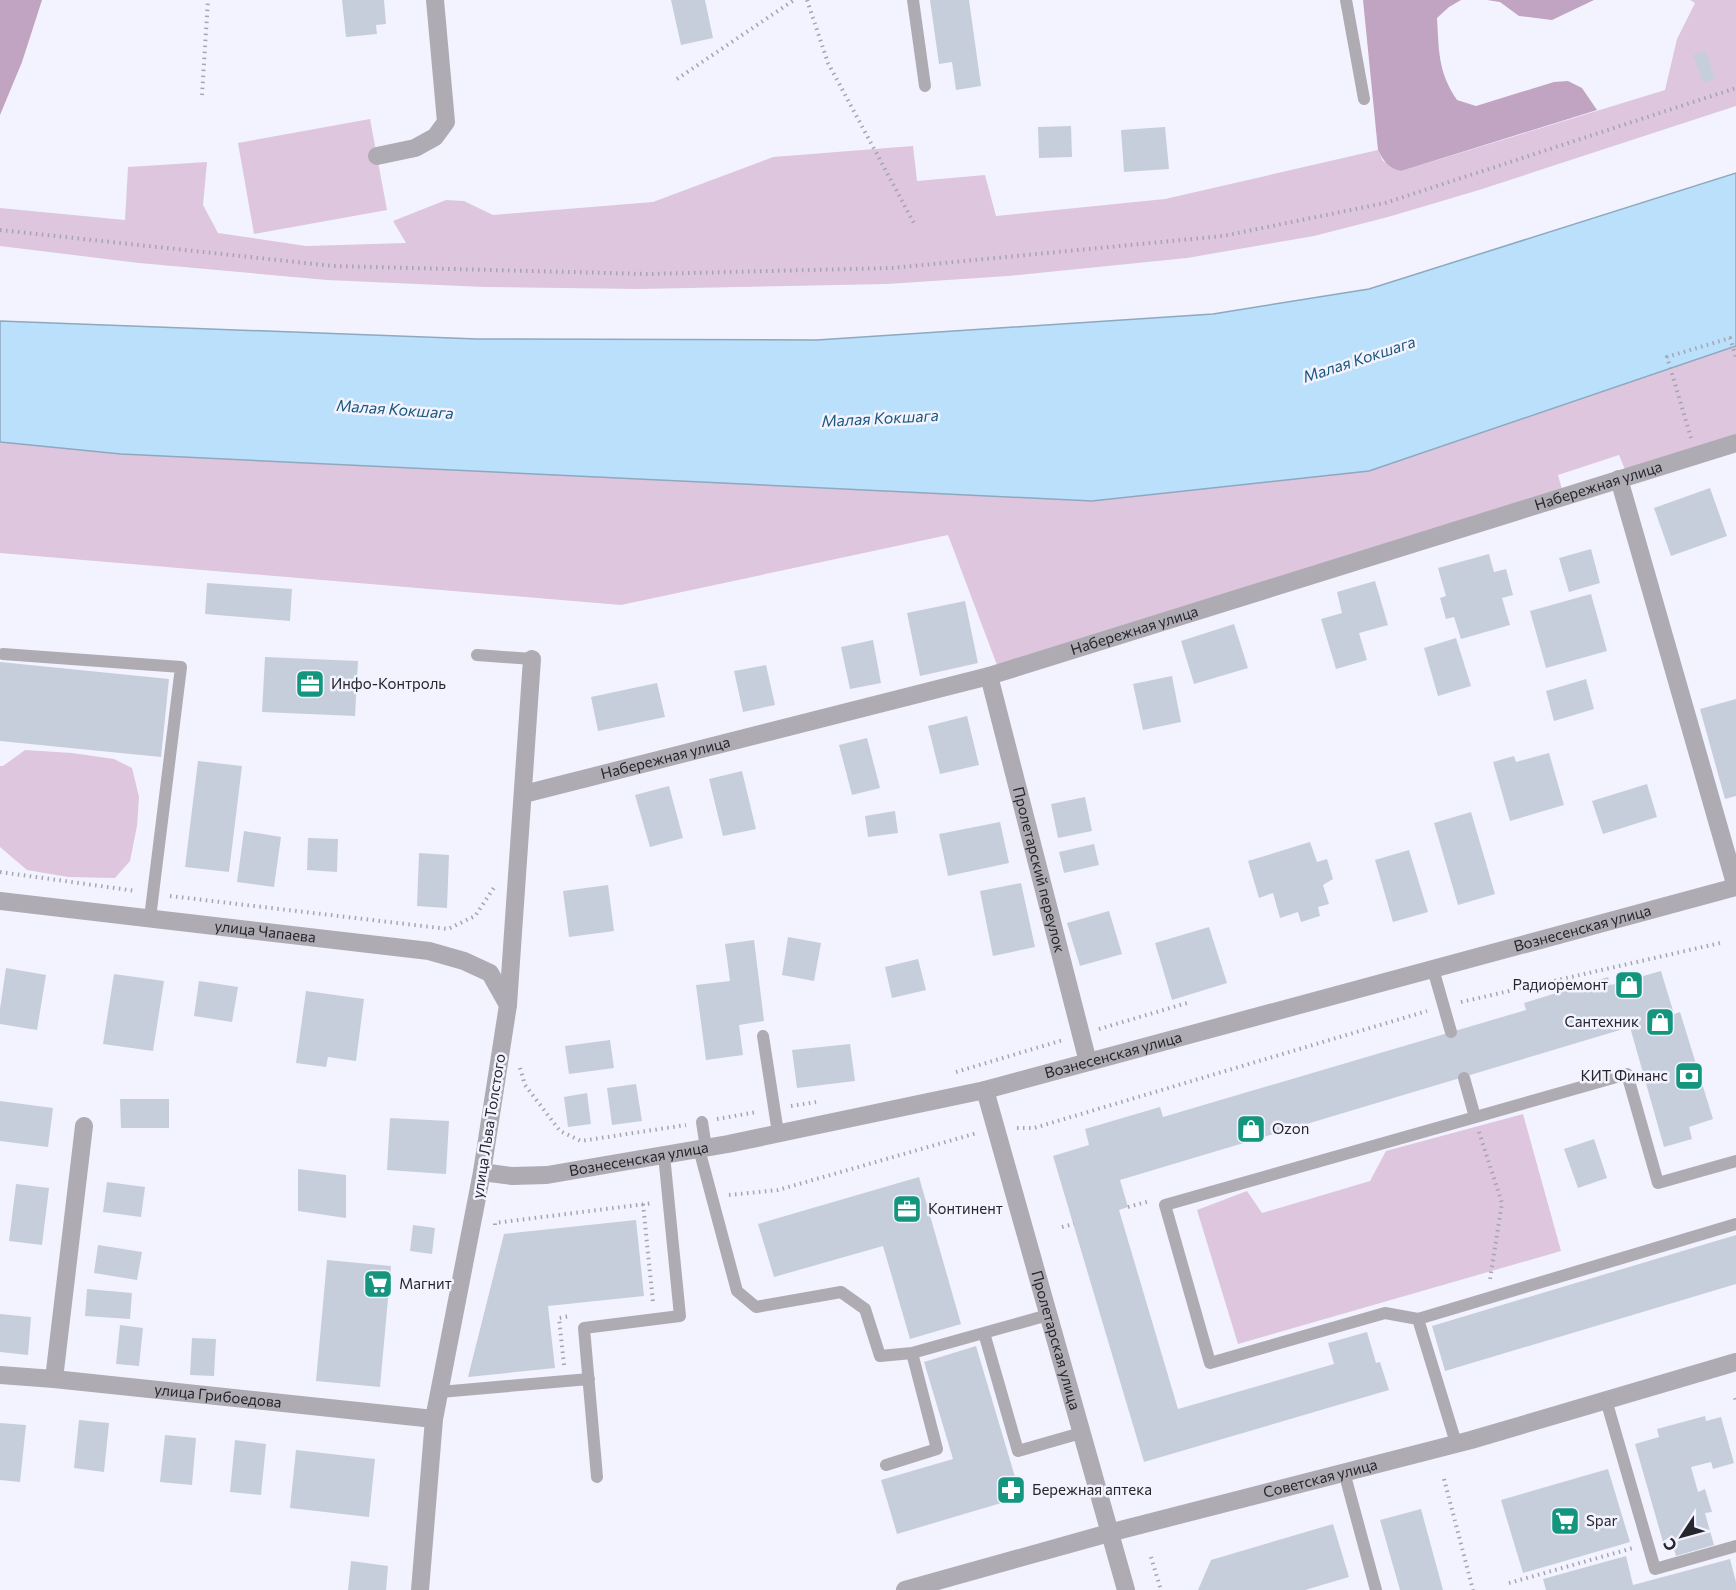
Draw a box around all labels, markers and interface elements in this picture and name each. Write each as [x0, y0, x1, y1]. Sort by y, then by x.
water label: Малая Кокшага [1300, 331, 1418, 386]
water label: Малая Кокшага [336, 395, 454, 422]
water label: Малая Кокшага [821, 405, 939, 430]
street label: Набережная улица [1532, 457, 1664, 513]
street label: Набережная улица [1068, 601, 1200, 658]
office icon: Инфо-Контроль [294, 668, 326, 700]
place label: Инфо-Контроль [331, 674, 446, 692]
street label: Набережная улица [599, 732, 732, 782]
street label: Пролетарский переулок [1010, 785, 1070, 954]
street label: Вознесенская улица [1512, 900, 1653, 955]
street label: улица Чапаева [214, 916, 317, 946]
shop icon: Радиоремонт [1613, 969, 1645, 1001]
place label: Радиоремонт [1513, 975, 1608, 993]
shop icon: Сантехник [1644, 1006, 1676, 1038]
place label: Сантехник [1564, 1012, 1639, 1030]
street label: Вознесенская улица [1042, 1027, 1184, 1082]
street label: улица Льва Толстого [468, 1052, 508, 1199]
bank icon: КИТ Финанс [1673, 1060, 1705, 1092]
place label: КИТ Финанс [1580, 1066, 1668, 1084]
shop icon: Ozon [1235, 1113, 1267, 1145]
place label: Ozon [1272, 1119, 1309, 1137]
street label: Вознесенская улица [567, 1138, 710, 1179]
office icon: Континент [891, 1193, 923, 1225]
place label: Континент [928, 1199, 1003, 1217]
supermarket icon: Магнит [362, 1268, 394, 1300]
street label: Пролетарская улица [1028, 1268, 1085, 1412]
place label: Магнит [399, 1274, 452, 1292]
street label: улица Грибоедова [153, 1380, 283, 1411]
street label: Советская улица [1261, 1454, 1379, 1501]
pharmacy icon: Бережная аптека [995, 1474, 1027, 1506]
place label: Бережная аптека [1032, 1480, 1152, 1498]
supermarket icon: Spar [1549, 1505, 1581, 1537]
north arrow [1652, 1506, 1712, 1566]
place label: Spar [1586, 1511, 1618, 1529]
text: С [1659, 1535, 1680, 1555]

